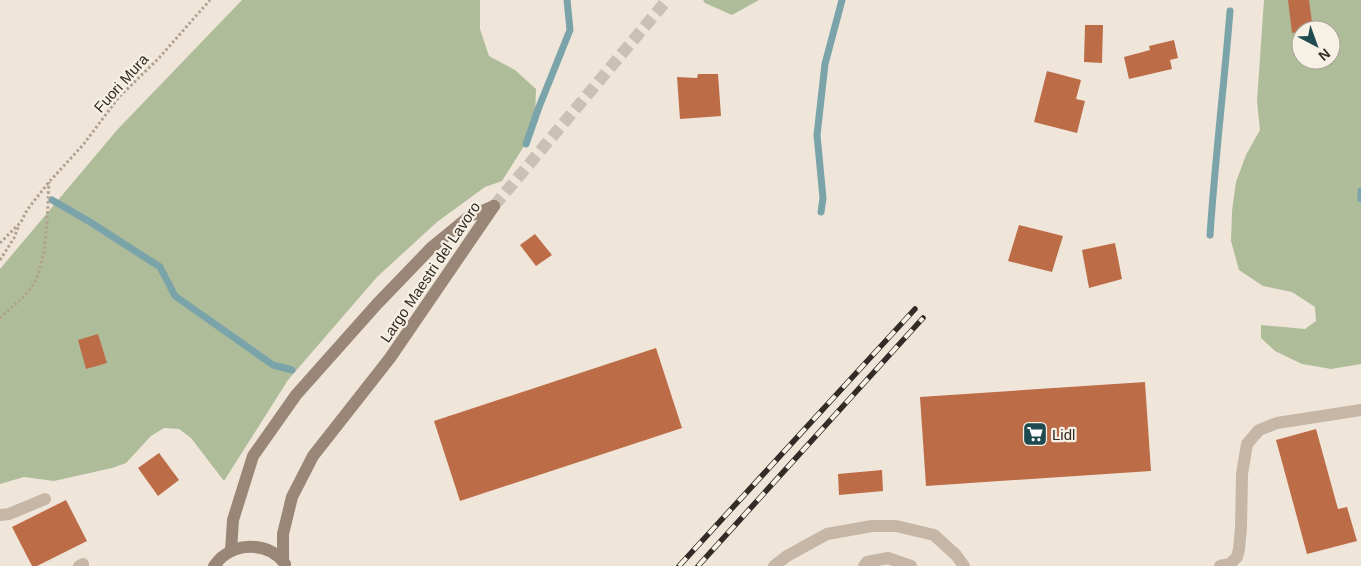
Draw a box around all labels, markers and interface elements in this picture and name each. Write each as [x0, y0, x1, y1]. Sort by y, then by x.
north arrow [1291, 20, 1341, 70]
text: N [1315, 45, 1334, 64]
street label: Fuori Mura [90, 50, 152, 116]
street label: Largo Maestri del Lavoro [377, 198, 483, 346]
supermarket icon: Lidl [1022, 421, 1048, 447]
place label: Lidl [1052, 426, 1075, 443]

